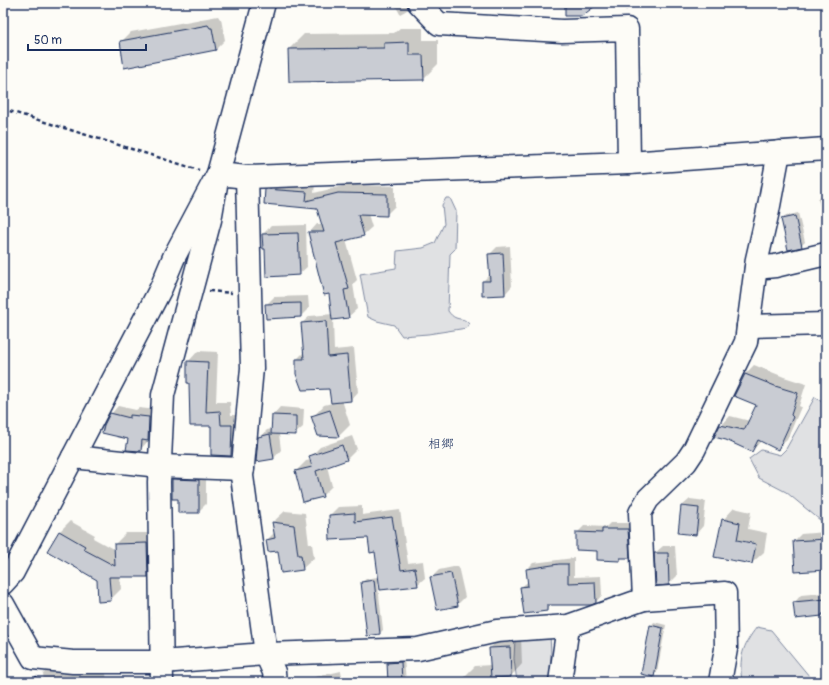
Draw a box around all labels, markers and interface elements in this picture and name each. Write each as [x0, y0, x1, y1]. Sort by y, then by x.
scale bar [28, 26, 146, 52]
text: 50 m [34, 33, 62, 48]
district label: 相郷 [428, 436, 454, 452]

